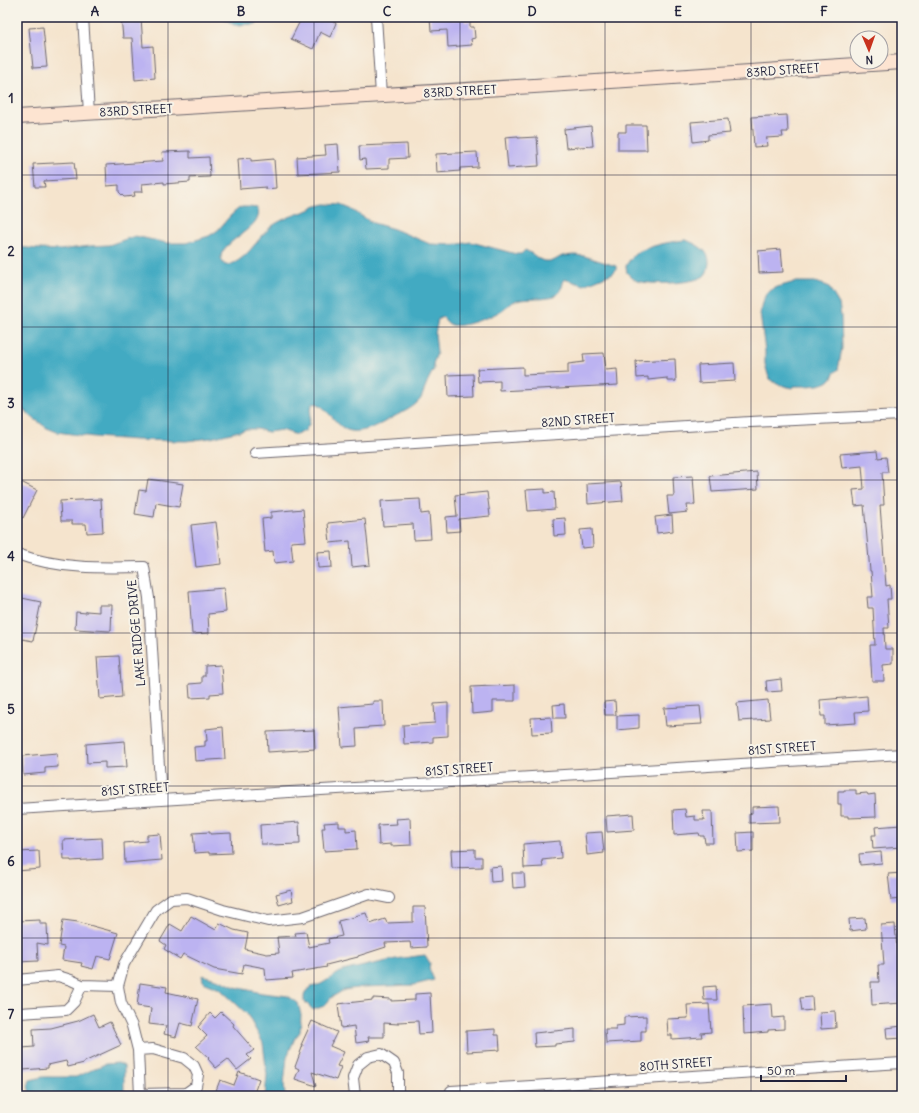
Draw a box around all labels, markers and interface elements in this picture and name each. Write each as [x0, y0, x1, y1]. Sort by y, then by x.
text: A [91, 3, 100, 20]
text: B [237, 3, 246, 20]
text: C [383, 3, 392, 20]
text: D [527, 3, 537, 20]
text: E [674, 3, 682, 20]
text: F [820, 3, 828, 20]
north arrow [849, 30, 889, 70]
text: N [865, 53, 873, 67]
street label: 83RD STREET [746, 60, 820, 80]
street label: 83RD STREET [423, 82, 497, 100]
text: 1 [8, 90, 14, 107]
street label: 83RD STREET [99, 101, 173, 119]
text: 2 [7, 243, 15, 260]
text: 3 [7, 395, 15, 412]
street label: 82ND STREET [541, 410, 615, 430]
text: 4 [7, 548, 15, 565]
street label: LAKE RIDGE DRIVE [124, 579, 148, 687]
text: 5 [7, 701, 15, 718]
street label: 81ST STREET [747, 738, 817, 758]
street label: 81ST STREET [424, 759, 494, 779]
street label: 81ST STREET [100, 779, 170, 799]
text: 6 [7, 853, 15, 870]
text: 7 [8, 1006, 15, 1023]
street label: 80TH STREET [639, 1054, 713, 1074]
scale bar [761, 1057, 846, 1083]
text: 50 m [767, 1063, 796, 1078]

